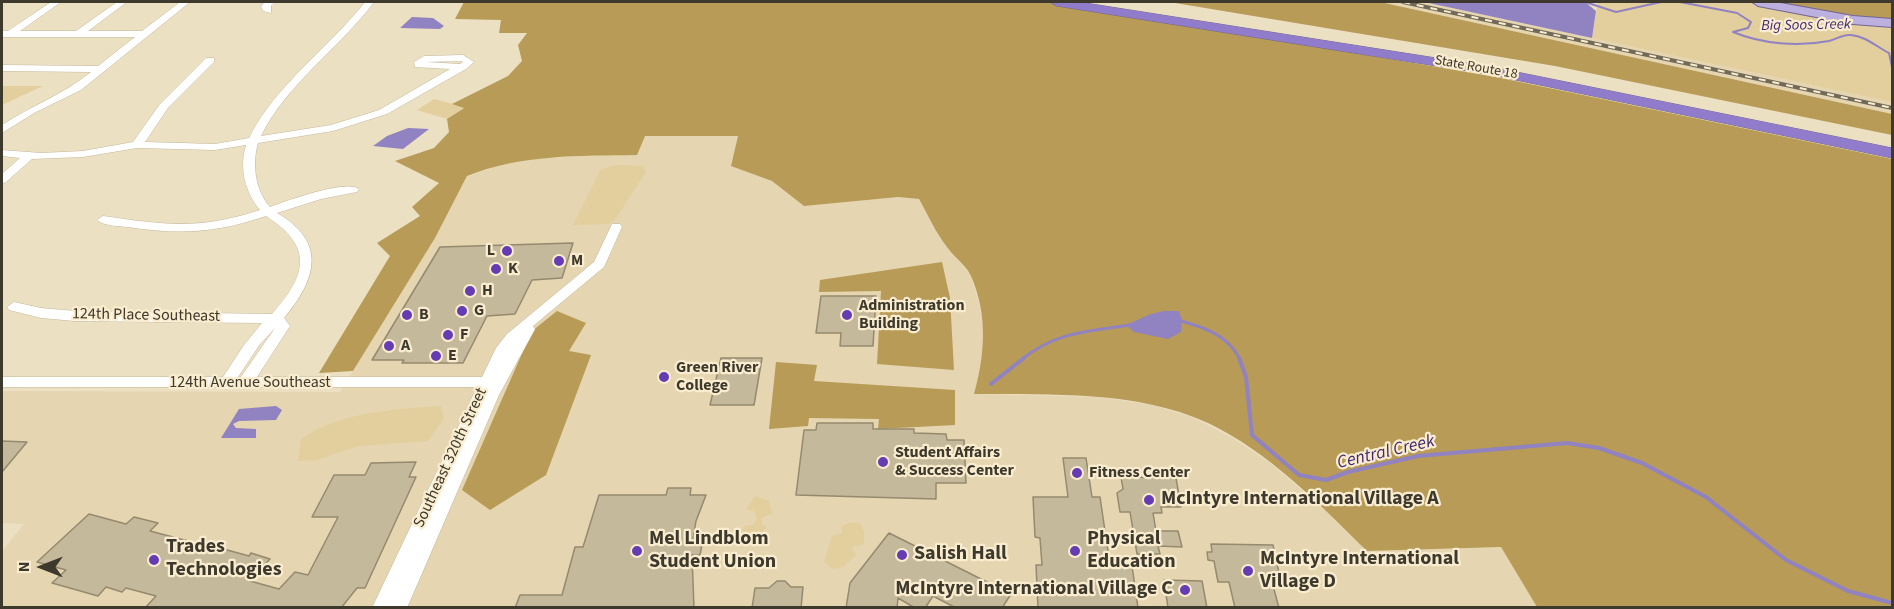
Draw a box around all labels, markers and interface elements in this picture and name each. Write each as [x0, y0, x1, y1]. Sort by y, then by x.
water label: Big Soos Creek [1761, 16, 1851, 36]
street label: State Route 18 [1433, 52, 1519, 84]
place label: L [487, 241, 495, 261]
marker: L [500, 244, 514, 258]
place label: M [571, 251, 583, 271]
marker: M [552, 254, 566, 268]
place label: K [508, 259, 518, 279]
marker: K [489, 262, 503, 276]
place label: H [482, 281, 493, 301]
marker: H [463, 284, 477, 298]
place label: Administration Building [859, 296, 965, 334]
place label: G [474, 301, 484, 321]
marker: G [455, 304, 469, 318]
street label: 124th Place Southeast [72, 305, 220, 327]
place label: B [419, 305, 429, 325]
marker: B [400, 308, 414, 322]
marker: Administration Building [840, 308, 854, 322]
place label: F [460, 325, 468, 345]
marker: F [441, 328, 455, 342]
place label: A [401, 336, 410, 356]
marker: A [382, 339, 396, 353]
place label: E [448, 346, 457, 366]
marker: E [429, 349, 443, 363]
place label: Green River College [676, 358, 758, 396]
marker: Green River College [657, 370, 671, 384]
street label: 124th Avenue Southeast [169, 373, 331, 393]
street label: Southeast 320th Street [410, 385, 492, 531]
water label: Central Creek [1335, 431, 1437, 475]
place label: Student Affairs & Success Center [895, 443, 1014, 481]
marker: Student Affairs & Success Center [876, 455, 890, 469]
place label: Fitness Center [1089, 463, 1190, 483]
marker: Fitness Center [1070, 466, 1084, 480]
place label: McIntyre International Village A [1161, 488, 1439, 512]
marker: McIntyre International Village A [1142, 493, 1156, 507]
place label: Mel Lindblom Student Union [649, 528, 776, 575]
place label: Physical Education [1087, 528, 1176, 575]
place label: Trades Technologies [166, 536, 282, 583]
north arrow [12, 537, 72, 597]
place label: Salish Hall [914, 543, 1007, 567]
marker: Mel Lindblom Student Union [630, 544, 644, 558]
marker: Physical Education [1068, 544, 1082, 558]
marker: Salish Hall [895, 548, 909, 562]
place label: McIntyre International Village D [1260, 548, 1459, 595]
marker: Trades Technologies [147, 553, 161, 567]
text: N [13, 562, 35, 572]
marker: McIntyre International Village D [1241, 564, 1255, 578]
place label: McIntyre International Village C [895, 578, 1173, 602]
marker: McIntyre International Village C [1178, 583, 1192, 597]

